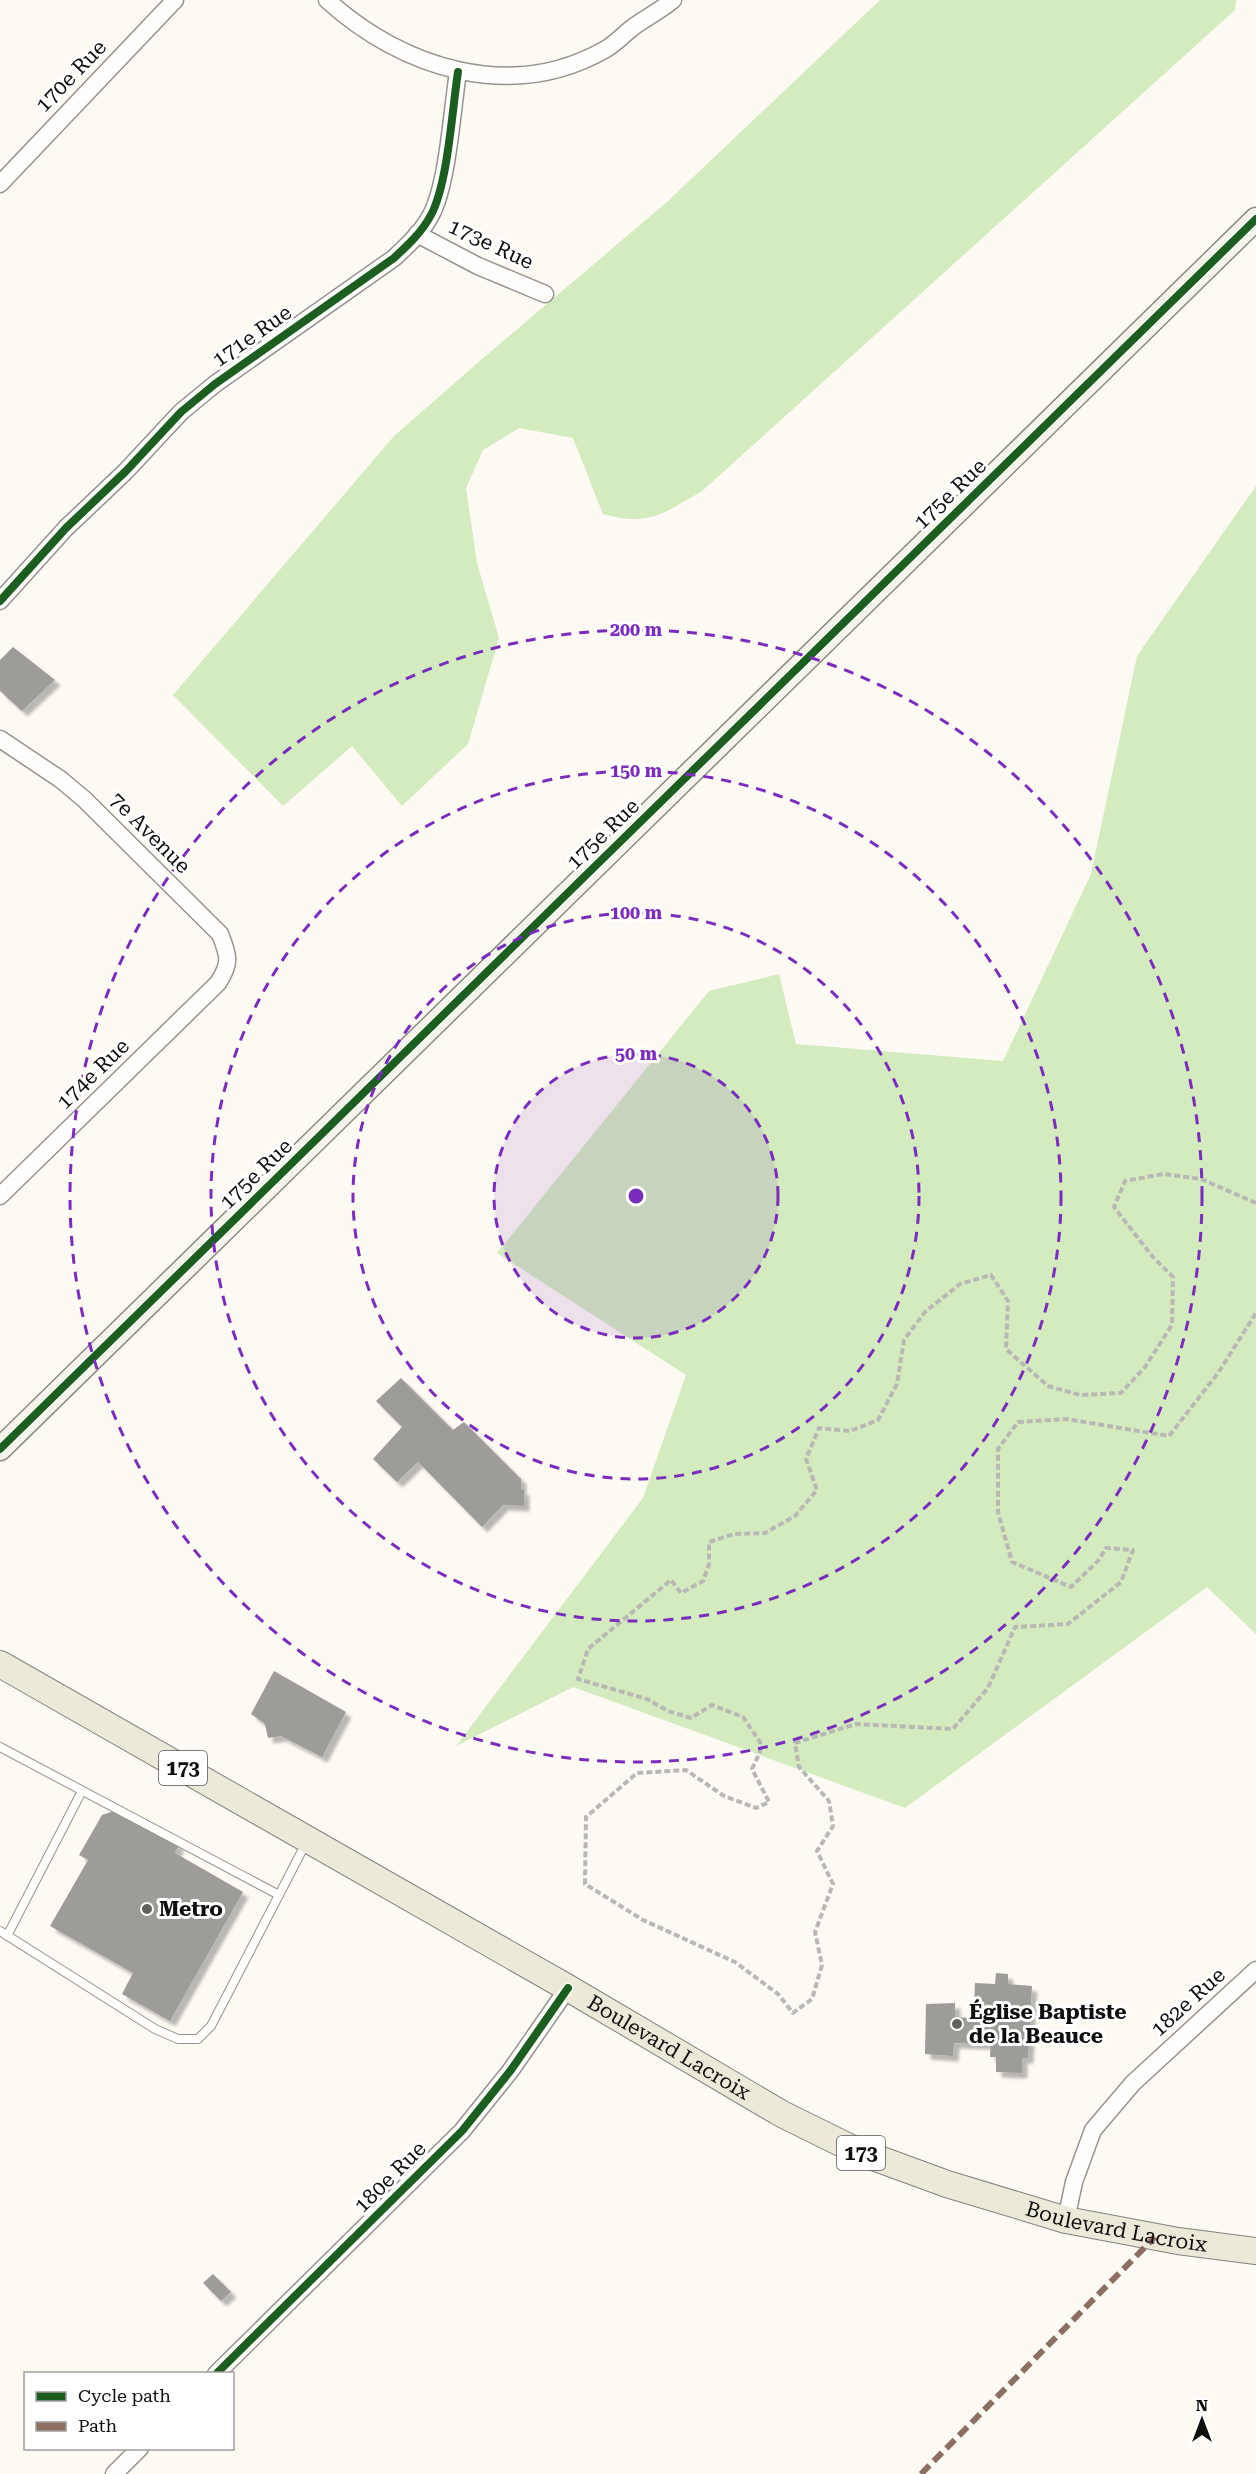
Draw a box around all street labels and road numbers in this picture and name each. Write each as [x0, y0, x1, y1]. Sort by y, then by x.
street label: 170e Rue [31, 35, 111, 117]
street label: 173e Rue [445, 214, 537, 274]
street label: 171e Rue [208, 300, 296, 372]
street label: 175e Rue [909, 454, 991, 534]
street label: 7e Avenue [105, 788, 195, 878]
street label: 175e Rue [562, 794, 644, 874]
street label: 174e Rue [52, 1034, 134, 1114]
street label: 175e Rue [215, 1134, 297, 1214]
road number: 173 [159, 1751, 207, 1785]
street label: 182e Rue [1146, 1963, 1230, 2041]
street label: Boulevard Lacroix [583, 1990, 755, 2105]
street label: 180e Rue [349, 2136, 431, 2218]
road number: 173 [837, 2136, 885, 2170]
street label: Boulevard Lacroix [1023, 2197, 1209, 2257]

